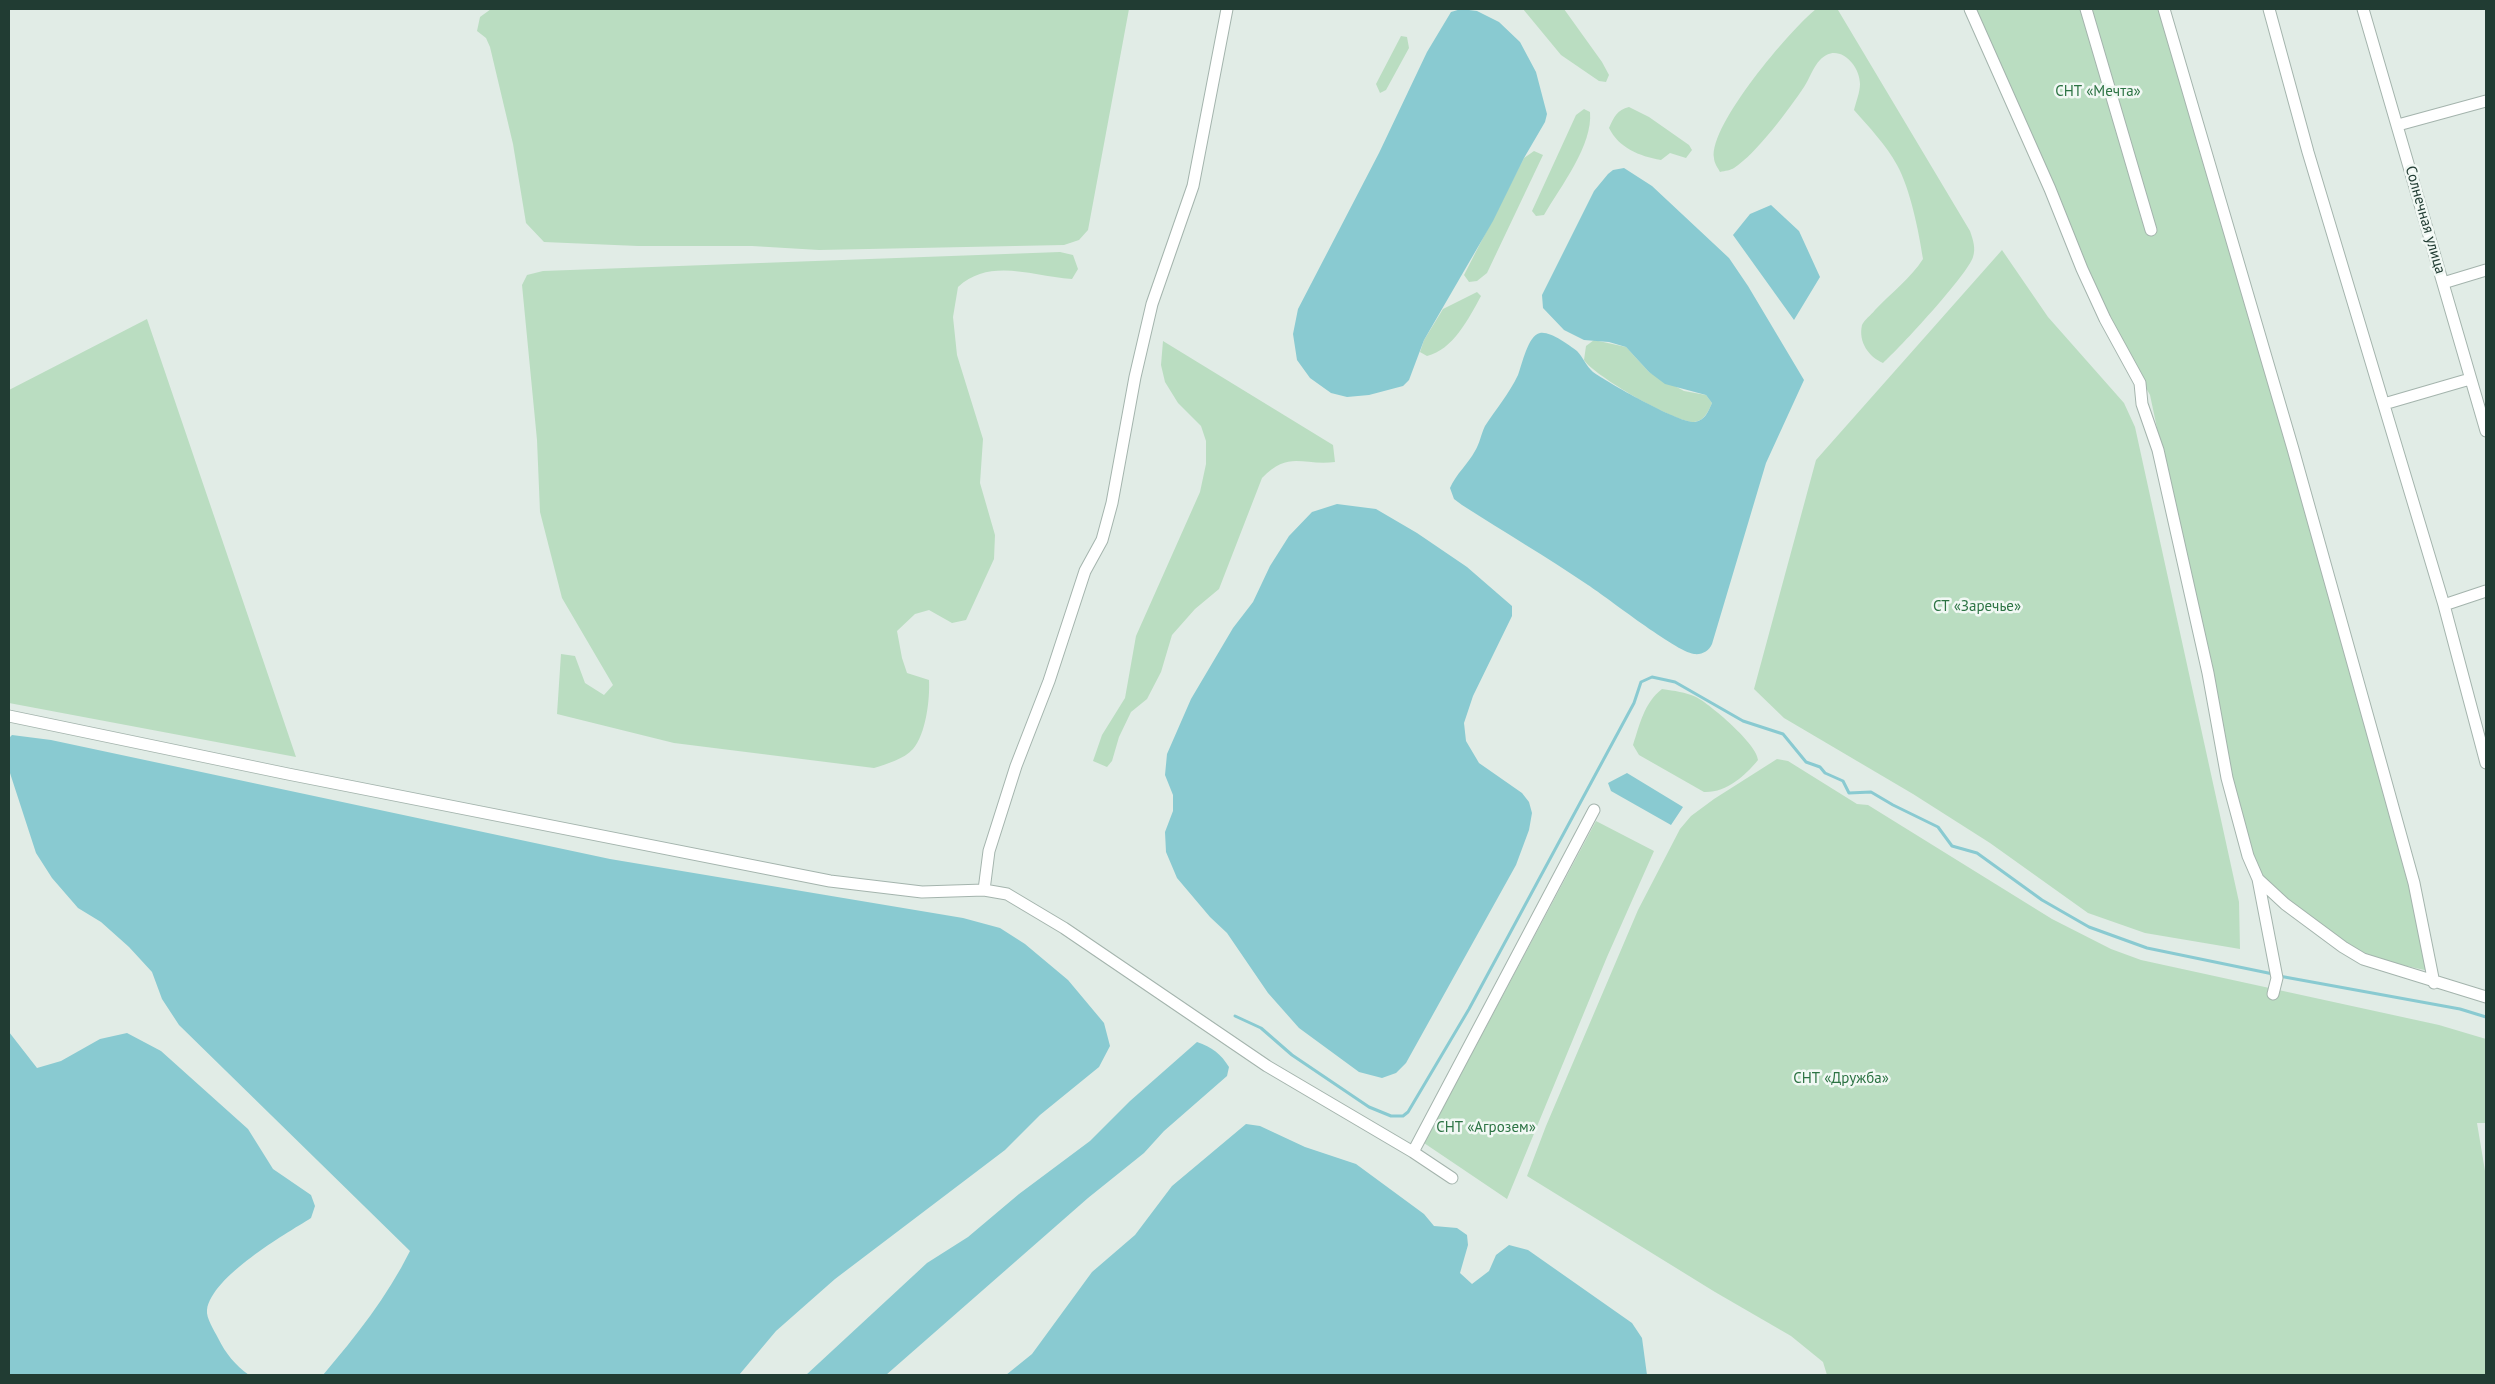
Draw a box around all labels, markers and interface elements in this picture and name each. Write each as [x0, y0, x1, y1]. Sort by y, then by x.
park label: СНТ «Мечта» [2055, 83, 2141, 101]
street label: Солнечная улица [2401, 164, 2449, 276]
park label: СТ «Заречье» [1933, 598, 2021, 616]
park label: СНТ «Дружба» [1793, 1070, 1889, 1088]
park label: СНТ «Агрозем» [1436, 1119, 1536, 1137]

